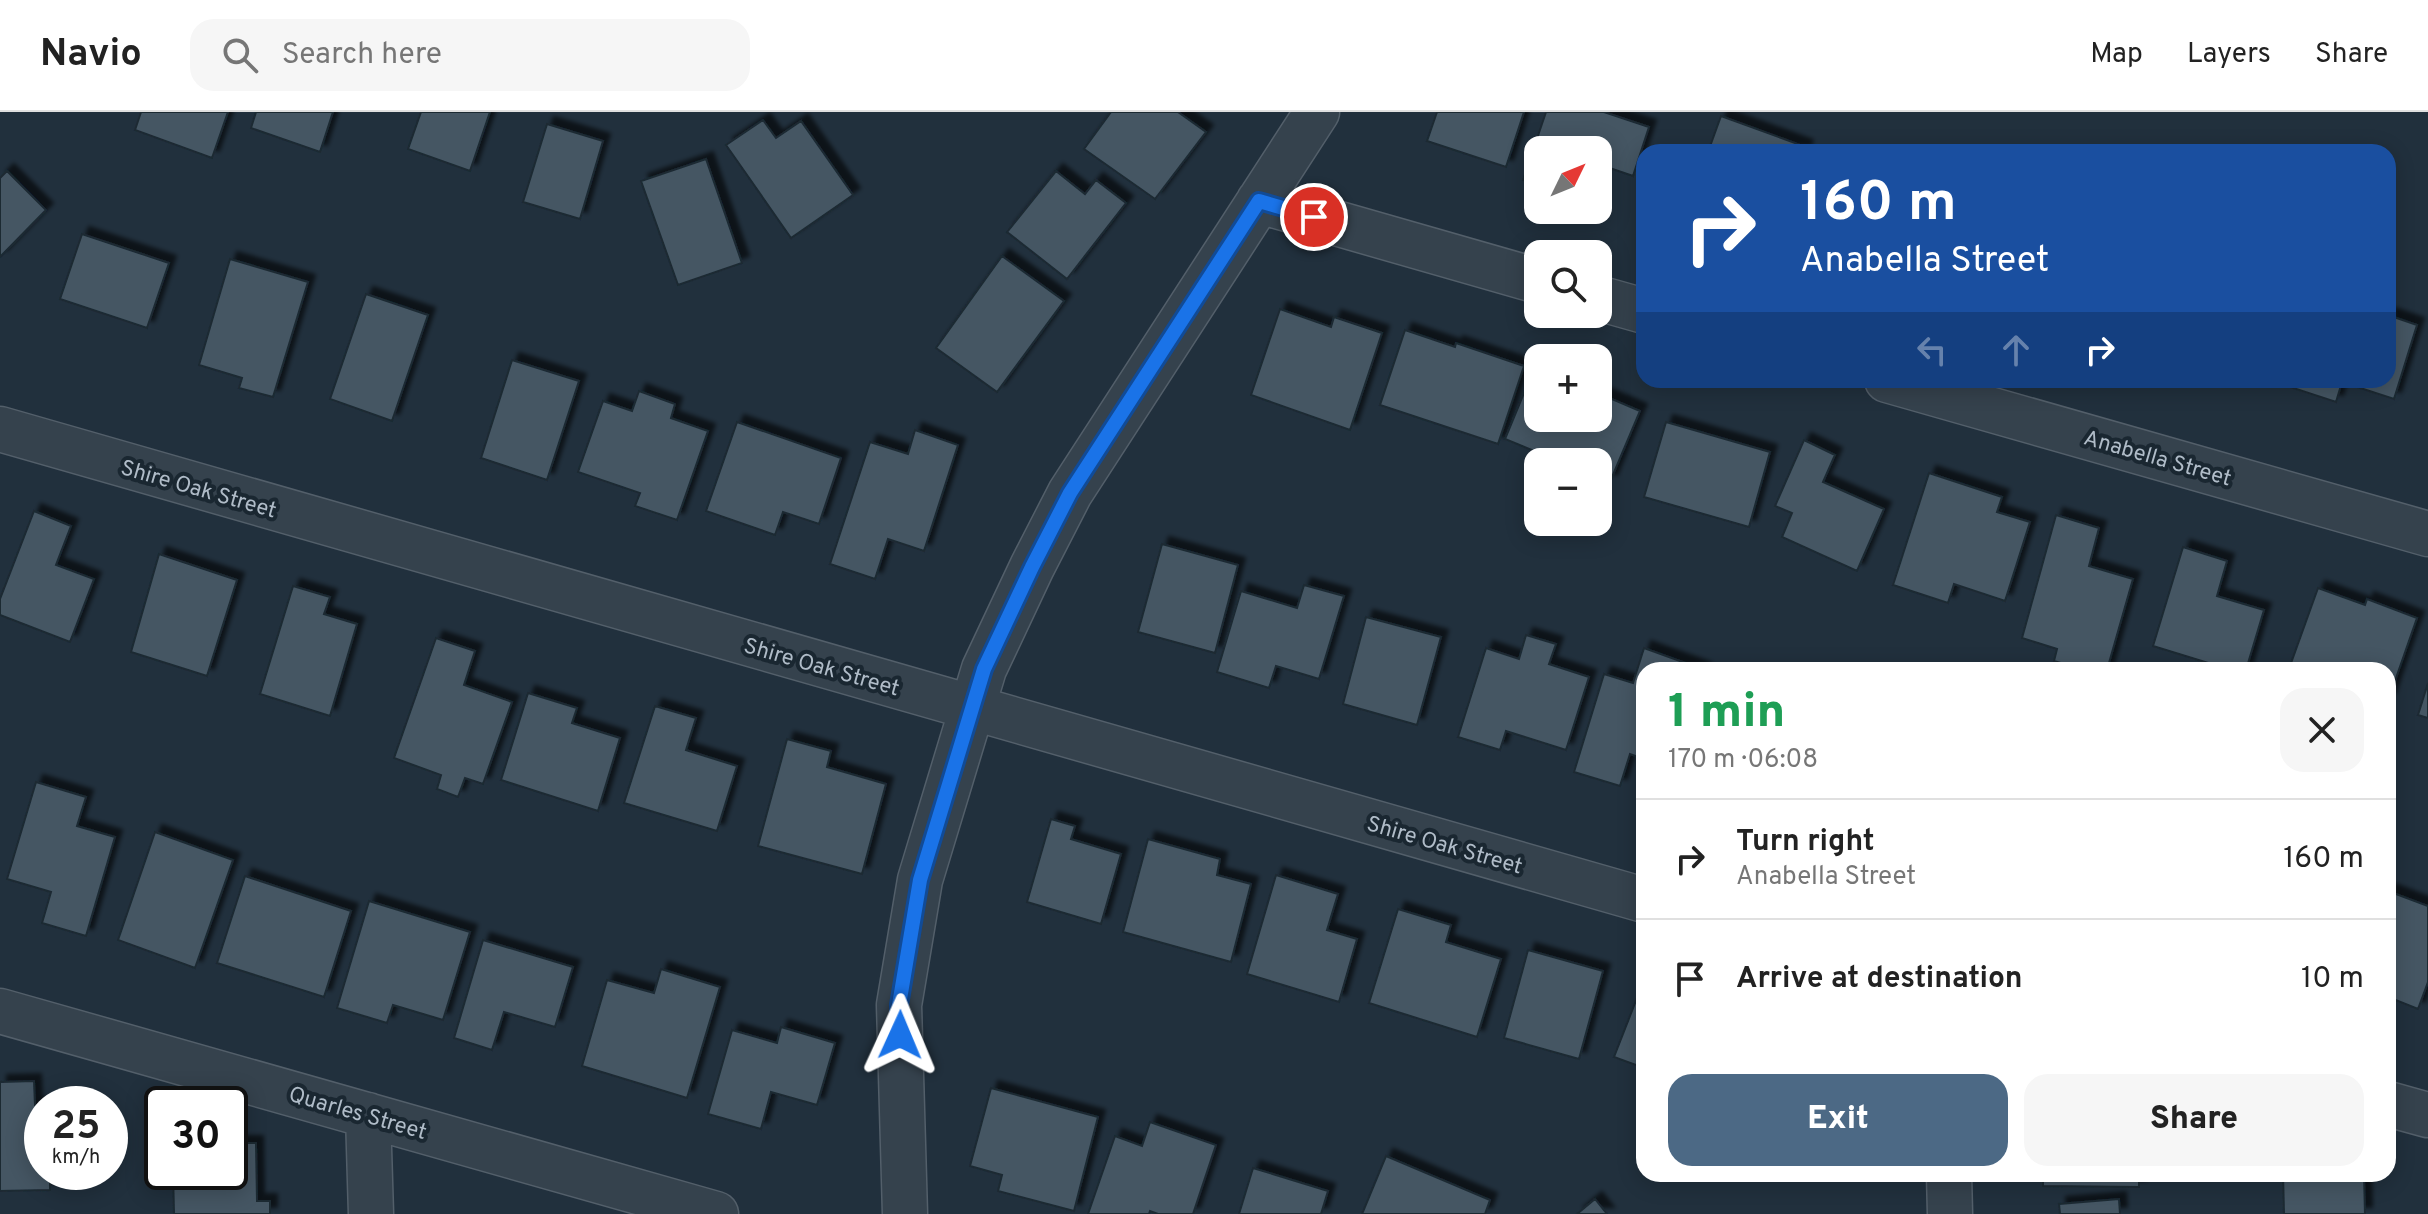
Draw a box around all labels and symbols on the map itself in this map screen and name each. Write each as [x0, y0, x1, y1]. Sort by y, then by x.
north arrow [1524, 136, 1612, 224]
pin [1280, 183, 1348, 251]
street label: Anabella Street [2080, 425, 2234, 493]
street label: Shire Oak Street [117, 455, 279, 526]
street label: Shire Oak Street [740, 633, 902, 704]
street label: Shire Oak Street [1363, 811, 1525, 882]
position arrow [858, 993, 942, 1077]
street label: Quarles Street [285, 1082, 429, 1147]
speed limit sign: 30 [144, 1086, 248, 1190]

